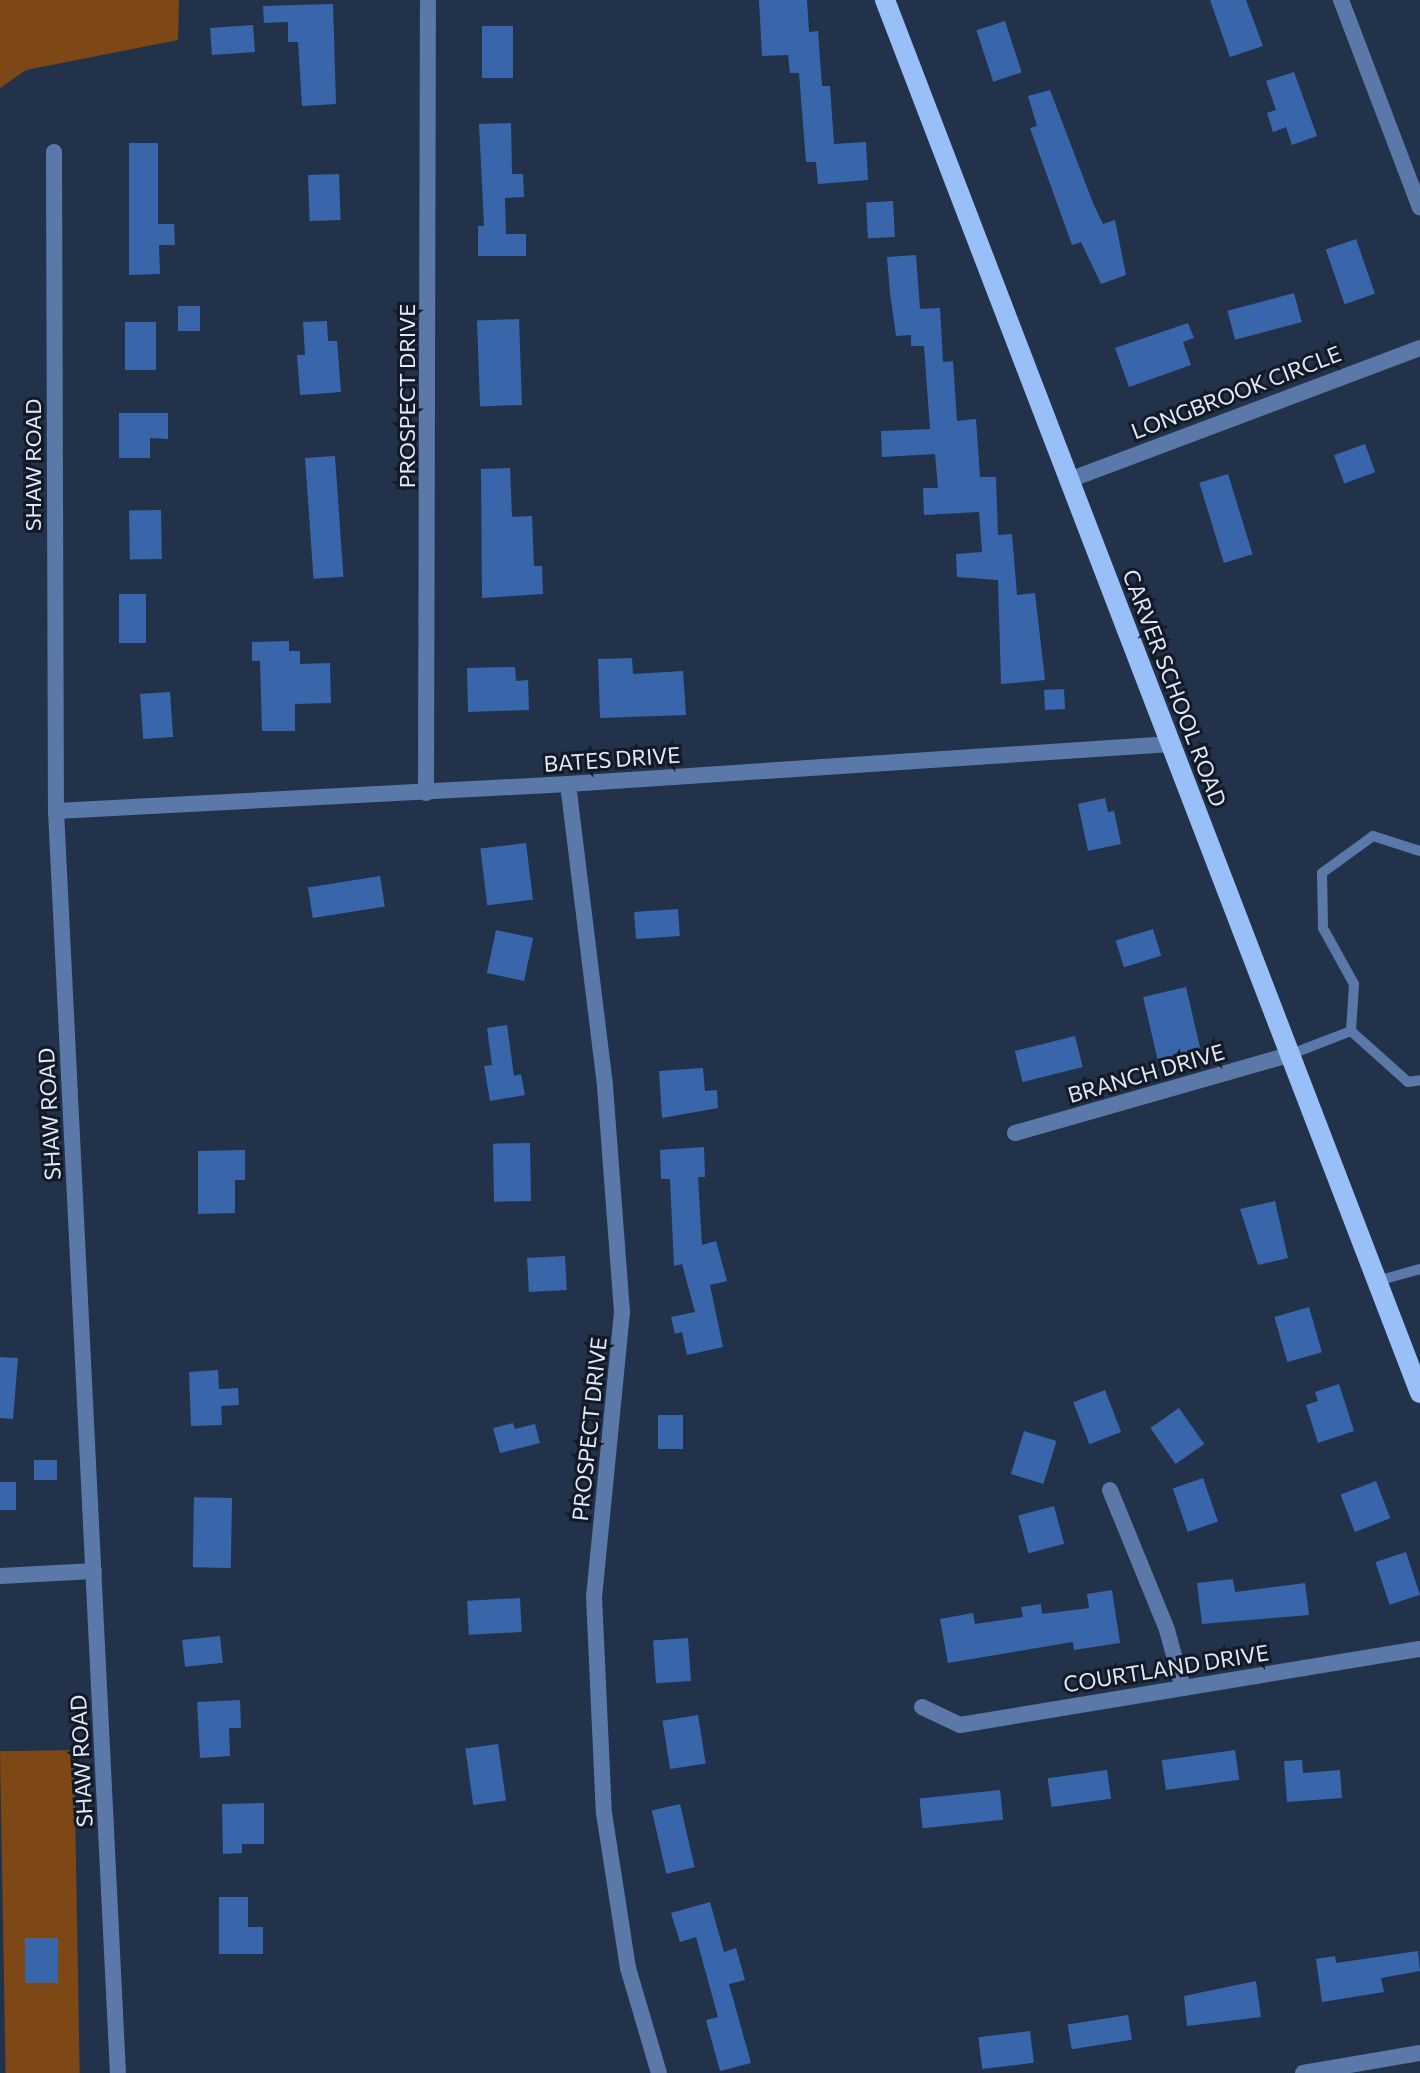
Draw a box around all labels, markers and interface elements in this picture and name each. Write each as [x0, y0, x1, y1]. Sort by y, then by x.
street label: PROSPECT DRIVE [394, 304, 420, 488]
street label: LONGBROOK CIRCLE [1127, 340, 1345, 444]
street label: SHAW ROAD [20, 399, 46, 531]
street label: CARVER SCHOOL ROAD [1118, 566, 1232, 810]
street label: BATES DRIVE [543, 741, 681, 777]
street label: BRANCH DRIVE [1065, 1038, 1227, 1108]
street label: SHAW ROAD [32, 1047, 66, 1181]
street label: PROSPECT DRIVE [566, 1336, 612, 1522]
street label: COURTLAND DRIVE [1061, 1639, 1271, 1697]
street label: SHAW ROAD [64, 1694, 98, 1828]

